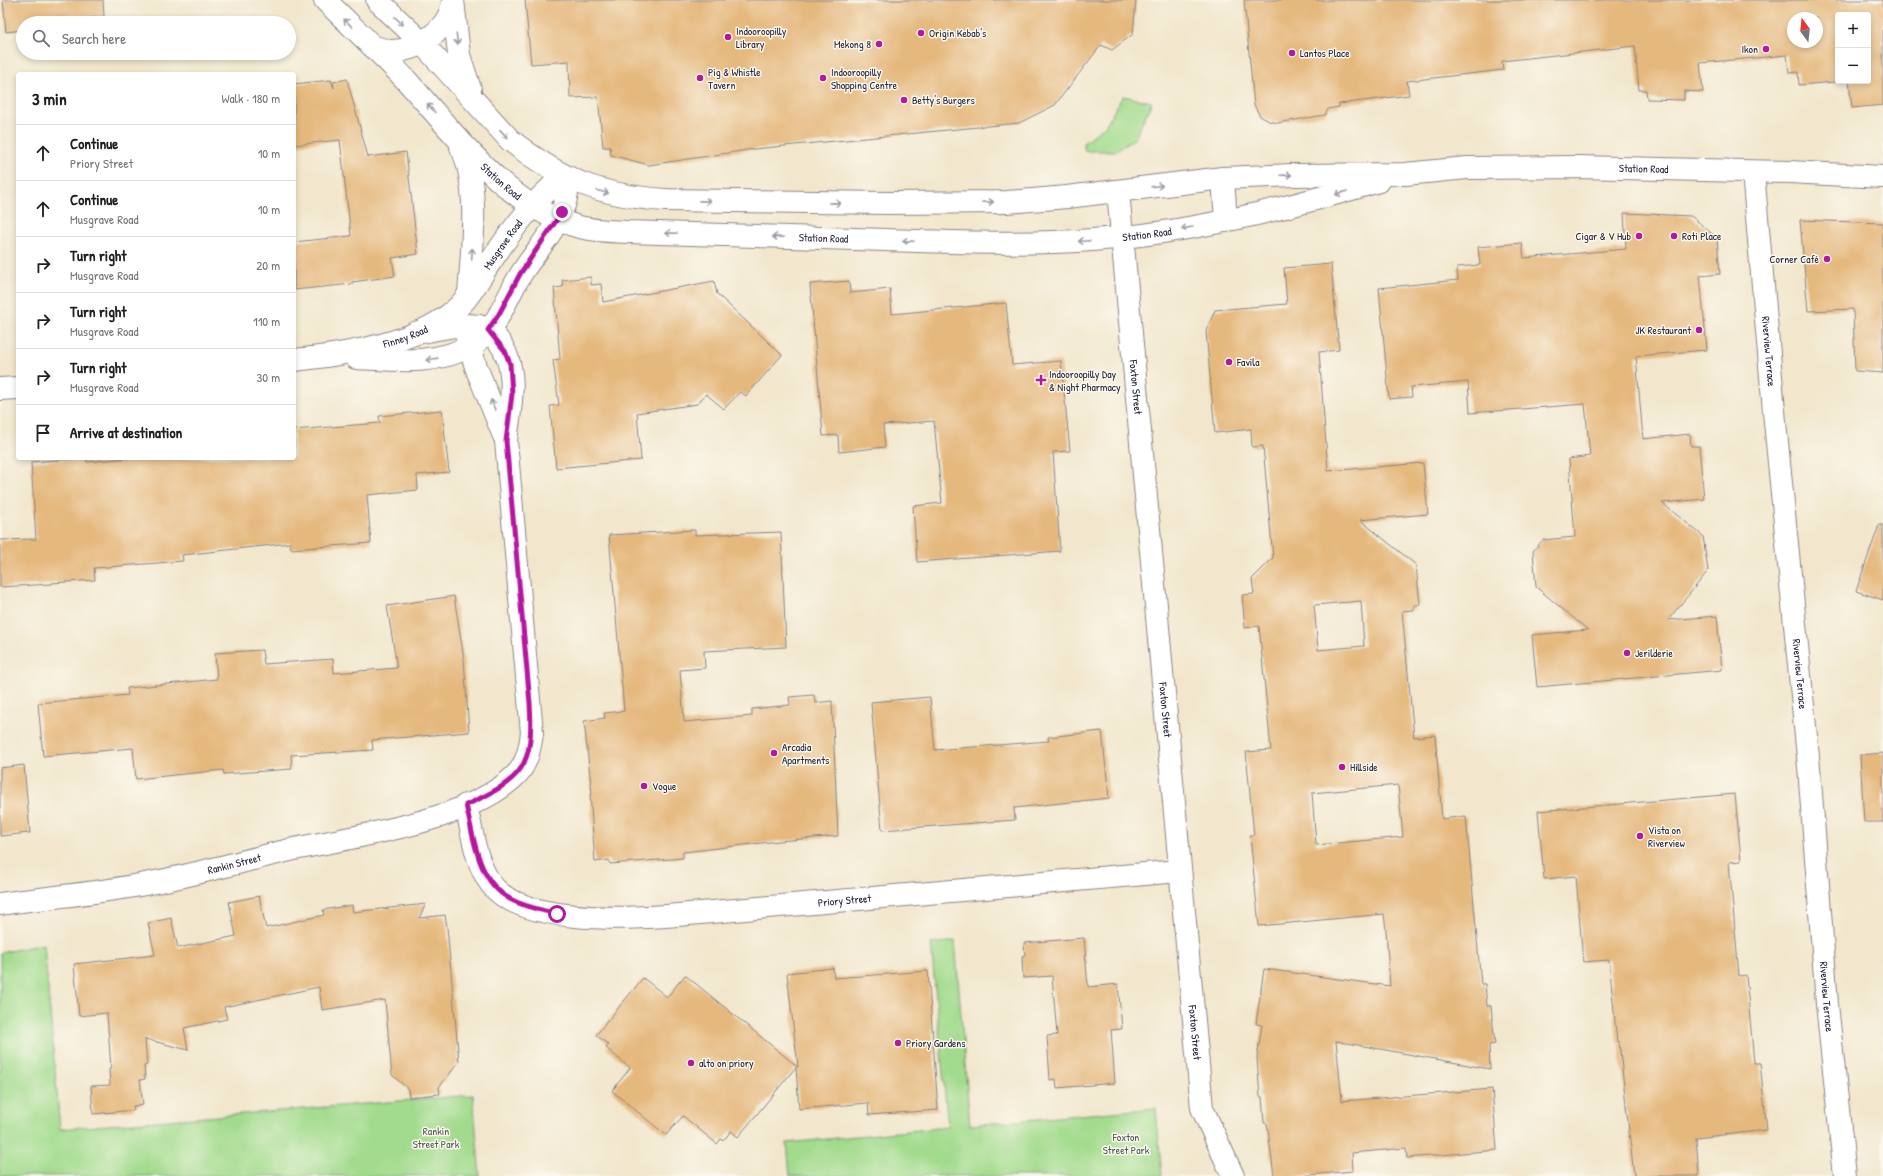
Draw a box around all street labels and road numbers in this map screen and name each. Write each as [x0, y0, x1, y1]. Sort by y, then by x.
street label: Station Road [478, 160, 525, 203]
street label: Station Road [1619, 161, 1669, 176]
street label: Musgrave Road [480, 216, 526, 272]
street label: Station Road [1122, 224, 1173, 244]
street label: Station Road [799, 230, 849, 246]
street label: Riverview Terrace [1759, 316, 1779, 388]
street label: Finney Road [381, 322, 430, 351]
street label: Foxton Street [1126, 358, 1145, 415]
street label: Riverview Terrace [1789, 638, 1810, 710]
street label: Foxton Street [1156, 681, 1175, 738]
street label: Rankin Street [206, 850, 263, 877]
street label: Priory Street [817, 891, 872, 910]
street label: Riverview Terrace [1817, 961, 1837, 1033]
street label: Foxton Street [1186, 1003, 1205, 1061]

